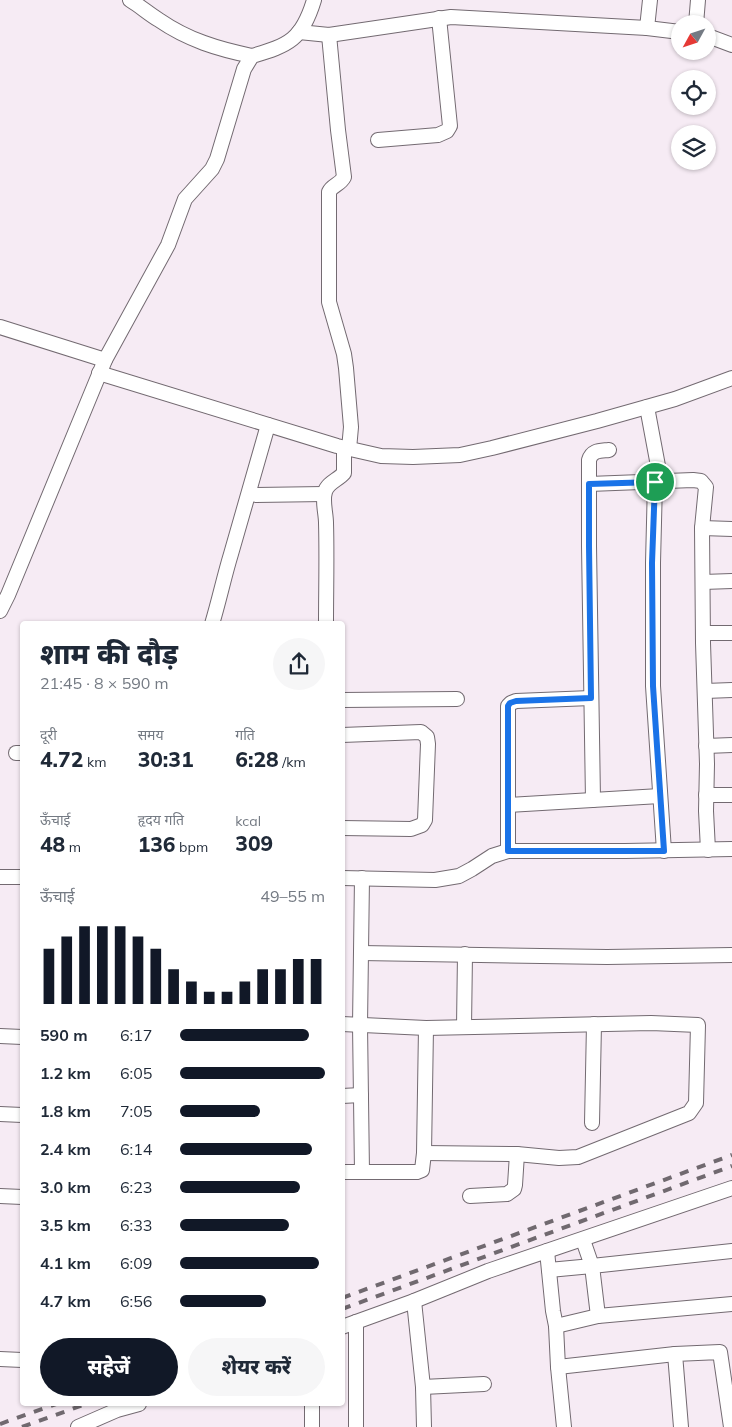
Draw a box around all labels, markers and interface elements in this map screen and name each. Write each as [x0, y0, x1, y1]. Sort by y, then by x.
north arrow [671, 15, 716, 60]
map controls [671, 15, 716, 170]
button: locate [671, 70, 716, 115]
button: layers [671, 125, 716, 170]
pin [634, 461, 676, 503]
icon: arrive [641, 468, 669, 496]
text: शाम की दौड़ [40, 636, 178, 671]
button: share [273, 638, 325, 690]
text: 21:45 · 8 × 590 m [40, 673, 169, 693]
text: दूरी [40, 726, 57, 744]
text: समय [138, 726, 164, 744]
text: गति [235, 726, 255, 744]
text: 4.72 [40, 746, 83, 772]
text: 30:31 [138, 746, 194, 772]
text: 6:28 [235, 746, 279, 772]
text: km [83, 753, 106, 771]
text: /km [279, 753, 306, 771]
text: ऊँचाई [40, 811, 70, 829]
text: हृदय गति [138, 811, 184, 829]
text: kcal [235, 812, 261, 830]
text: 309 [235, 830, 273, 856]
text: 48 [40, 831, 65, 857]
text: 136 [138, 831, 175, 857]
text: m [65, 838, 81, 856]
text: bpm [175, 838, 208, 856]
text: ऊँचाई [40, 886, 75, 906]
text: 49–55 m [260, 886, 325, 906]
text: 590 m [40, 1025, 88, 1045]
text: 6:17 [120, 1025, 152, 1045]
text: 1.2 km [40, 1063, 91, 1083]
text: 6:05 [120, 1063, 152, 1083]
text: 1.8 km [40, 1101, 91, 1121]
text: 7:05 [120, 1101, 152, 1121]
text: 2.4 km [40, 1139, 91, 1159]
text: 6:14 [120, 1139, 152, 1159]
text: 3.0 km [40, 1177, 91, 1197]
text: 6:23 [120, 1177, 152, 1197]
text: 3.5 km [40, 1215, 91, 1235]
text: 6:33 [120, 1215, 152, 1235]
text: 4.1 km [40, 1253, 91, 1273]
text: 6:09 [120, 1253, 152, 1273]
text: 4.7 km [40, 1291, 91, 1311]
text: 6:56 [120, 1291, 152, 1311]
button: सहेजें [40, 1338, 178, 1396]
button: शेयर करें [188, 1338, 325, 1396]

